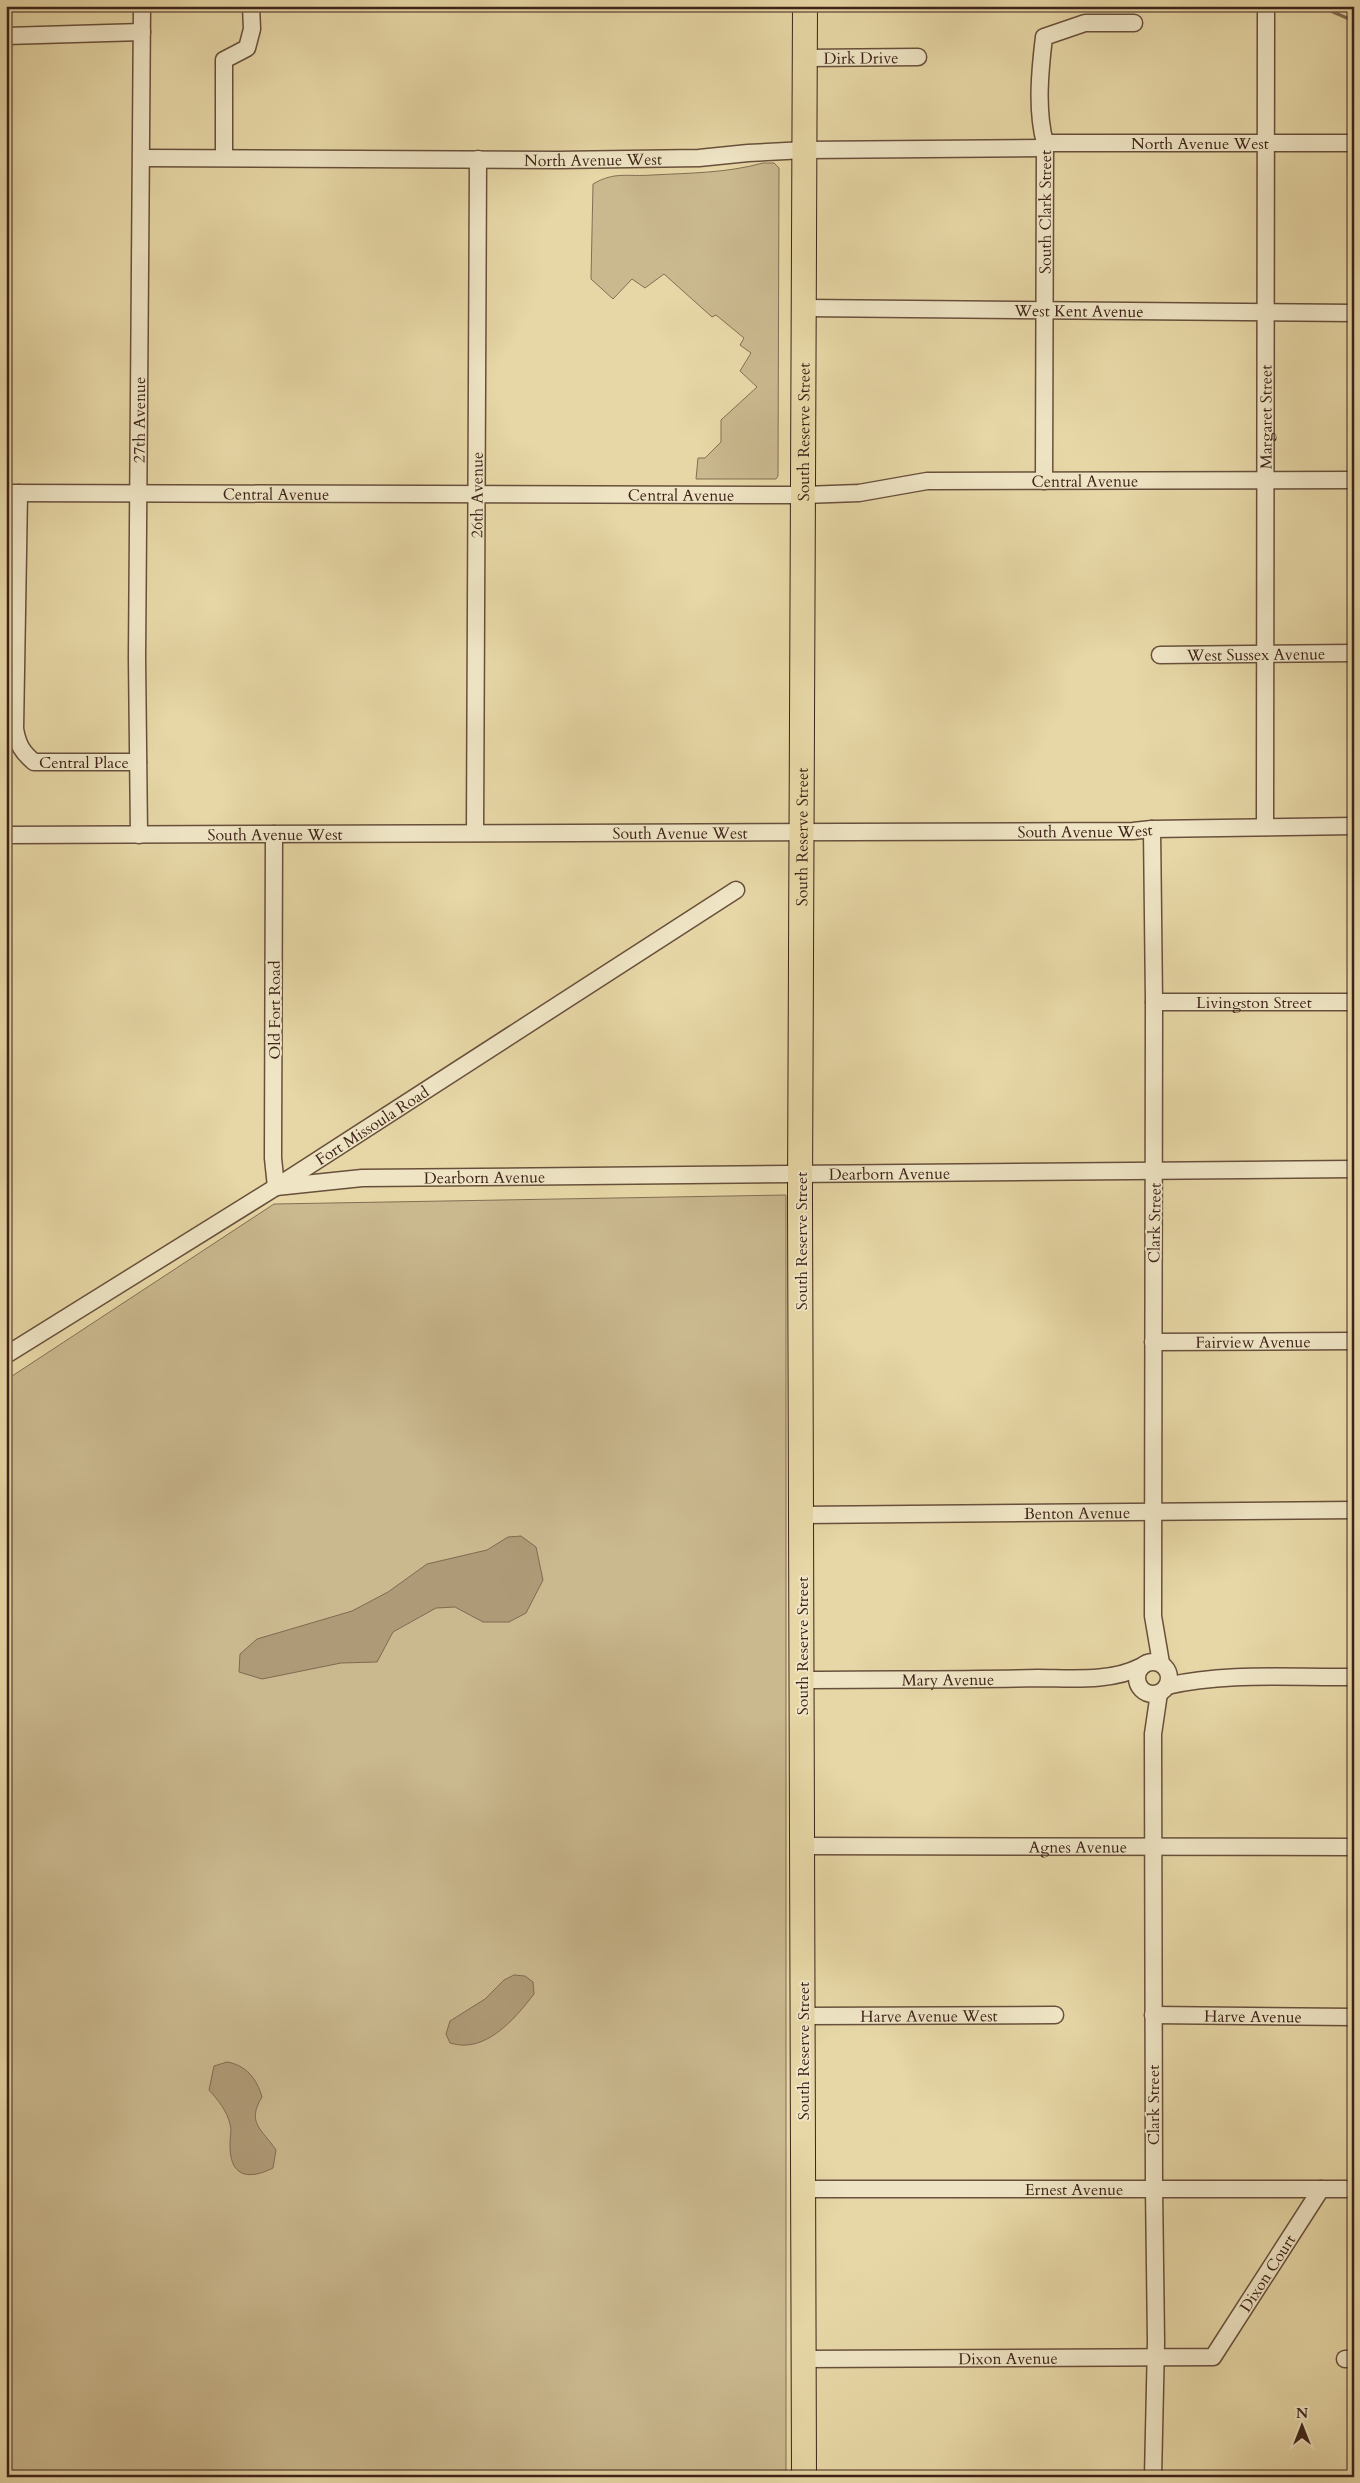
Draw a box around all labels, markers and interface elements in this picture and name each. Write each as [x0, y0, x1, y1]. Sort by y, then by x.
street label: Dirk Drive [823, 47, 899, 70]
street label: North Avenue West [1131, 133, 1269, 155]
street label: North Avenue West [524, 149, 662, 172]
street label: South Clark Street [1035, 150, 1057, 274]
street label: West Kent Avenue [1013, 300, 1144, 323]
street label: South Reserve Street [793, 363, 815, 501]
street label: Margaret Street [1255, 365, 1278, 469]
street label: 27th Avenue [128, 377, 151, 463]
street label: 26th Avenue [466, 452, 489, 538]
street label: Central Avenue [1032, 471, 1138, 493]
street label: Central Avenue [223, 484, 329, 506]
street label: Central Avenue [628, 485, 734, 507]
street label: West Sussex Avenue [1186, 643, 1325, 667]
street label: Central Place [39, 752, 129, 774]
street label: South Reserve Street [791, 768, 814, 906]
street label: South Avenue West [1017, 819, 1154, 843]
street label: South Avenue West [612, 822, 748, 845]
street label: South Avenue West [207, 824, 343, 846]
street label: Old Fort Road [264, 960, 286, 1059]
street label: Livingston Street [1196, 992, 1312, 1014]
street label: Fort Missoula Road [311, 1081, 434, 1171]
street label: Dearborn Avenue [829, 1163, 950, 1186]
street label: Dearborn Avenue [424, 1166, 545, 1189]
street label: South Reserve Street [791, 1172, 813, 1310]
street label: Clark Street [1143, 1183, 1167, 1263]
street label: Fairview Avenue [1195, 1331, 1311, 1354]
street label: Benton Avenue [1024, 1502, 1130, 1525]
street label: South Reserve Street [792, 1577, 814, 1715]
street label: Mary Avenue [902, 1669, 994, 1691]
street label: Agnes Avenue [1029, 1836, 1127, 1859]
street label: South Reserve Street [793, 1982, 815, 2120]
street label: Harve Avenue West [860, 2005, 998, 2028]
street label: Harve Avenue [1204, 2006, 1302, 2028]
street label: Clark Street [1143, 2065, 1165, 2145]
street label: Ernest Avenue [1025, 2179, 1123, 2201]
street label: Dixon Court [1235, 2230, 1301, 2316]
street label: Dixon Avenue [958, 2348, 1058, 2370]
north arrow [1278, 2400, 1328, 2450]
text: N [1296, 2404, 1308, 2423]

